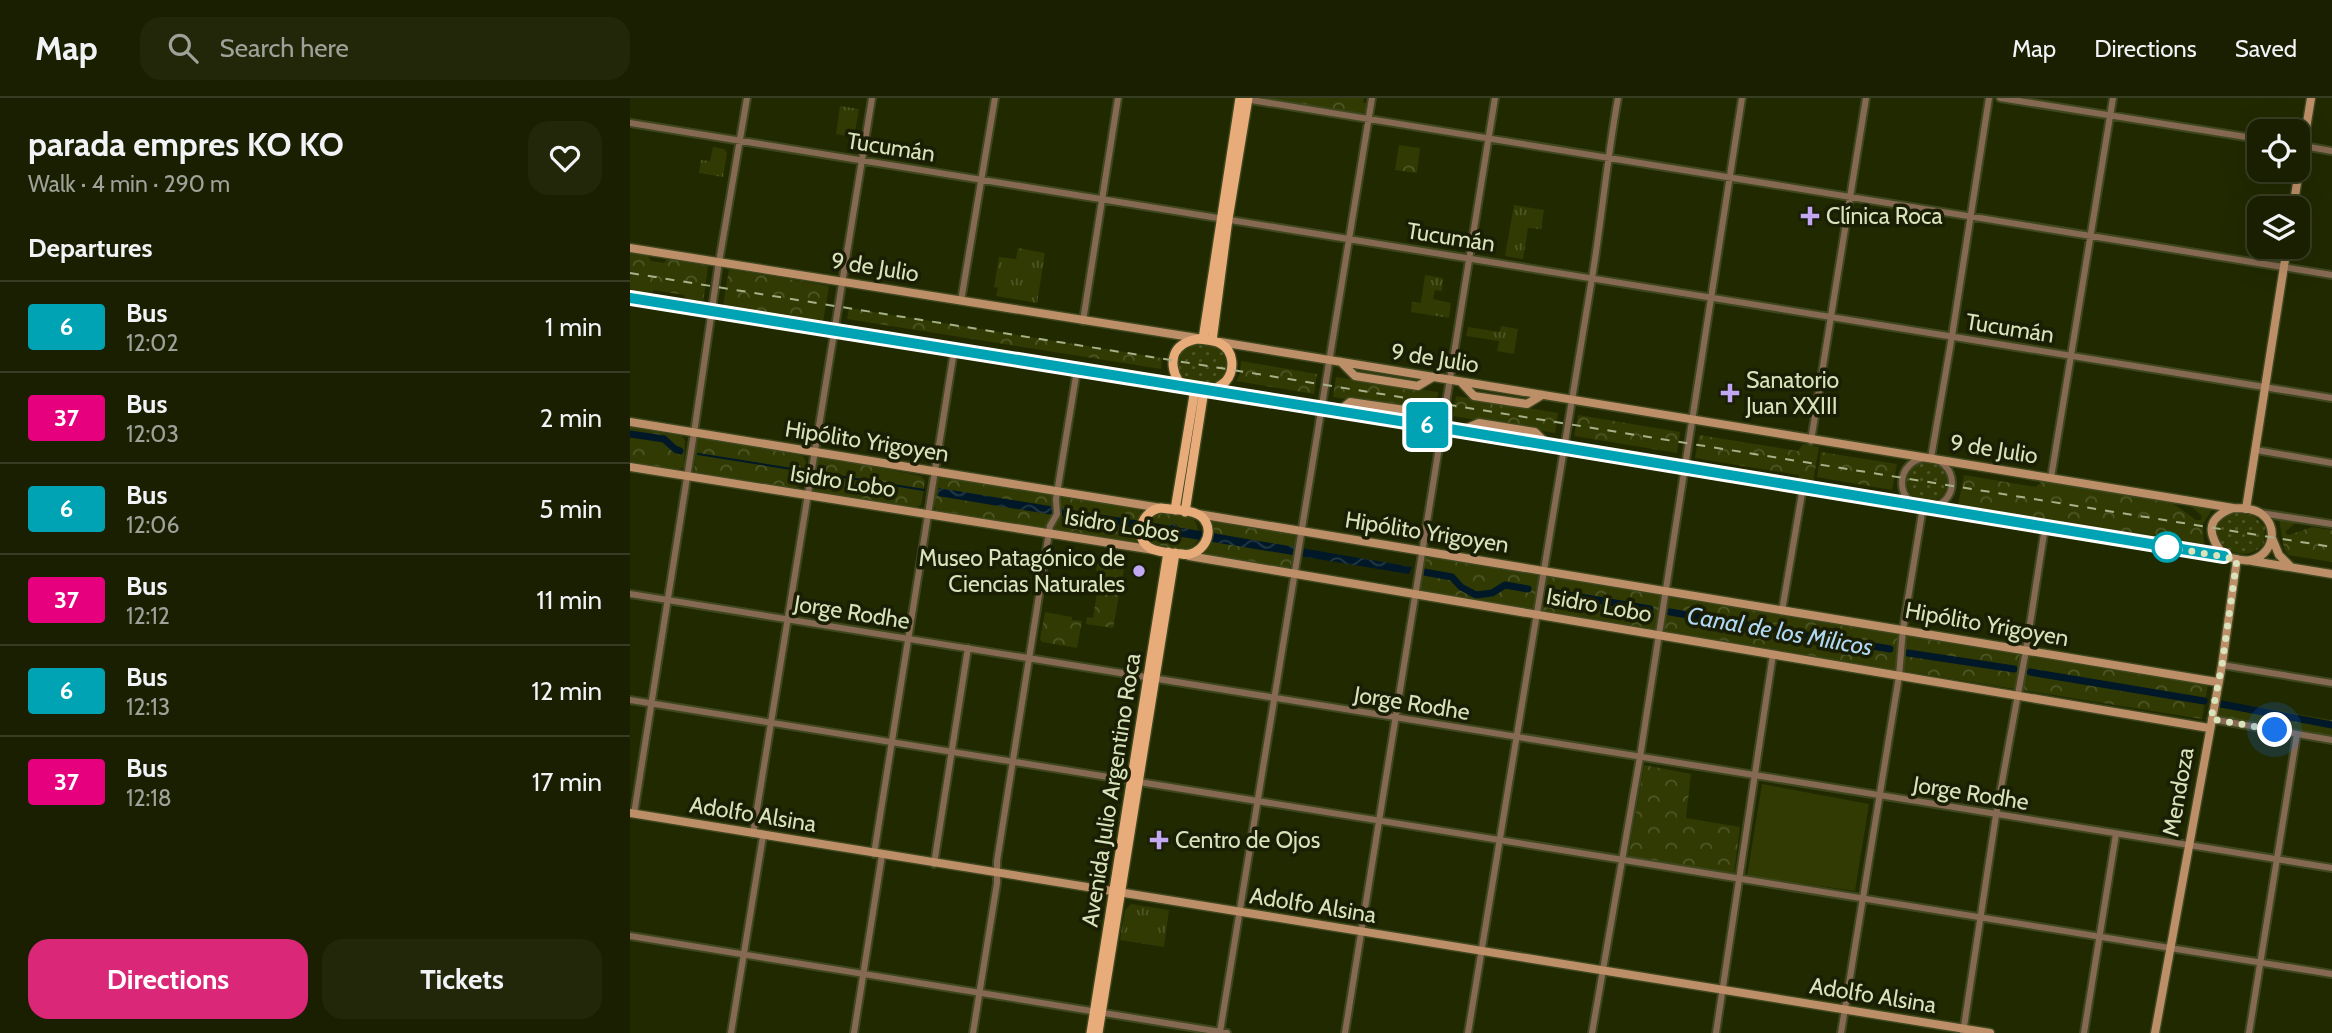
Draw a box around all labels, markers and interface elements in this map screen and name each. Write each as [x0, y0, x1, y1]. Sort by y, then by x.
search box [140, 17, 630, 80]
text: Map [35, 28, 98, 68]
icon: search [164, 29, 202, 67]
text: Search here [220, 32, 349, 64]
text: Map [2012, 34, 2056, 63]
text: Directions [2094, 34, 2197, 63]
text: Saved [2235, 34, 2297, 63]
map controls [2247, 119, 2310, 259]
button: locate [2247, 119, 2310, 182]
button: heart [528, 121, 602, 195]
text: parada empres KO KO [28, 124, 344, 164]
street label: Tucumán [845, 126, 937, 168]
text: Walk · 4 min · 290 m [28, 170, 230, 198]
button: layers [2247, 196, 2310, 259]
place label: Clínica Roca [1826, 202, 1942, 230]
marker: Clínica Roca [1800, 206, 1820, 226]
street label: Tucumán [1405, 216, 1497, 258]
text: Departures [28, 232, 152, 264]
street label: 9 de Julio [829, 246, 921, 288]
text: Bus [126, 297, 167, 329]
street label: Tucumán [1964, 307, 2056, 349]
text: 1 min [545, 311, 602, 343]
text: 6 [60, 312, 73, 341]
text: 12:02 [126, 329, 178, 357]
street label: 9 de Julio [1389, 337, 1481, 379]
place label: Sanatorio Juan XXIII [1745, 366, 1839, 420]
marker: Sanatorio Juan XXIII [1720, 383, 1740, 403]
text: Bus [126, 388, 167, 420]
text: 2 min [540, 402, 602, 434]
line badge: 6 [1404, 402, 1450, 448]
text: 37 [54, 403, 79, 432]
text: 6 [1420, 410, 1434, 439]
street label: Hipólito Yrigoyen [783, 414, 951, 468]
text: 12:03 [126, 420, 179, 448]
street label: 9 de Julio [1948, 428, 2040, 470]
street label: Isidro Lobo [788, 459, 898, 503]
text: Bus [126, 479, 167, 511]
text: 5 min [539, 493, 602, 525]
text: 6 [60, 494, 73, 523]
street label: Isidro Lobos [1062, 502, 1182, 548]
street label: Hipólito Yrigoyen [1343, 505, 1511, 559]
text: 12:06 [126, 511, 179, 539]
unlabelled marker [2152, 532, 2182, 562]
place label: Museo Patagónico de Ciencias Naturales [919, 544, 1125, 598]
marker: Museo Patagónico de Ciencias Naturales [1131, 563, 1147, 579]
text: Bus [126, 570, 167, 602]
street label: Isidro Lobo [1544, 582, 1654, 628]
text: 11 min [536, 584, 602, 616]
text: 37 [54, 585, 79, 614]
street label: Jorge Rodhe [791, 589, 912, 635]
street label: Hipólito Yrigoyen [1903, 596, 2071, 652]
water label: Canal de los Milicos [1685, 600, 1875, 662]
text: 12:12 [126, 602, 170, 630]
street label: Avenida Julio Argentino Roca [1076, 651, 1146, 929]
text: Bus [126, 661, 167, 693]
text: 12 min [531, 675, 602, 707]
text: 6 [60, 676, 73, 705]
street label: Jorge Rodhe [1351, 680, 1472, 726]
text: 12:13 [126, 693, 170, 721]
your location [2257, 712, 2292, 747]
street label: Mendoza [2156, 745, 2200, 839]
text: Bus [126, 752, 167, 784]
text: 17 min [532, 766, 602, 798]
text: 37 [54, 767, 79, 796]
street label: Jorge Rodhe [1910, 770, 2031, 816]
text: 12:18 [126, 784, 172, 812]
street label: Adolfo Alsina [688, 790, 818, 838]
place label: Centro de Ojos [1175, 826, 1320, 854]
marker: Centro de Ojos [1149, 830, 1169, 850]
street label: Adolfo Alsina [1248, 881, 1378, 929]
button: Directions [28, 939, 308, 1019]
button: Tickets [322, 939, 602, 1019]
street label: Adolfo Alsina [1808, 971, 1938, 1019]

